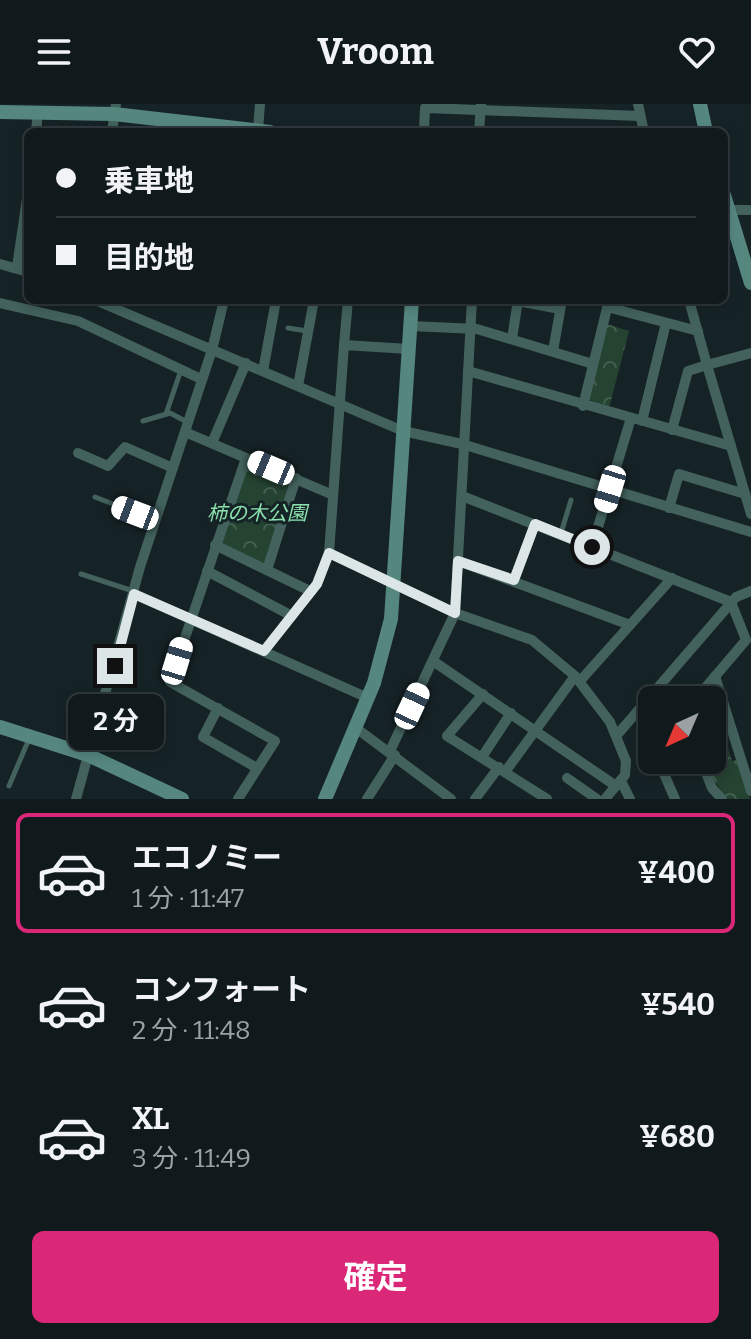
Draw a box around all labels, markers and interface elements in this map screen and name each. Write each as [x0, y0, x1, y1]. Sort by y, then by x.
icon: menu [32, 30, 76, 74]
text: Vroom [317, 30, 434, 74]
icon: heart [675, 30, 719, 74]
text: 乗車地 [104, 163, 194, 199]
text: 目的地 [104, 240, 194, 276]
car [244, 448, 298, 488]
car [592, 463, 628, 515]
car [108, 493, 162, 533]
park label: 柿の木公園 [207, 501, 310, 525]
route start [574, 529, 610, 565]
car [159, 635, 195, 687]
route end [97, 648, 133, 684]
car [391, 679, 433, 733]
north arrow [638, 686, 726, 774]
map controls [638, 686, 726, 774]
callout: 2 分 [67, 694, 163, 750]
text: 2 分 [93, 706, 139, 737]
icon: car [36, 837, 108, 909]
text: エコノミー [132, 840, 282, 876]
text: ¥400 [638, 855, 715, 891]
text: 1 分 · 11:47 [132, 883, 244, 914]
icon: car [36, 969, 108, 1041]
text: コンフォート [132, 972, 311, 1008]
text: ¥540 [641, 987, 715, 1023]
text: 2 分 · 11:48 [132, 1015, 251, 1046]
icon: car [36, 1101, 108, 1173]
text: XL [132, 1101, 169, 1137]
text: ¥680 [639, 1119, 715, 1155]
text: 3 分 · 11:49 [132, 1143, 251, 1174]
button: 確定 [32, 1231, 719, 1323]

